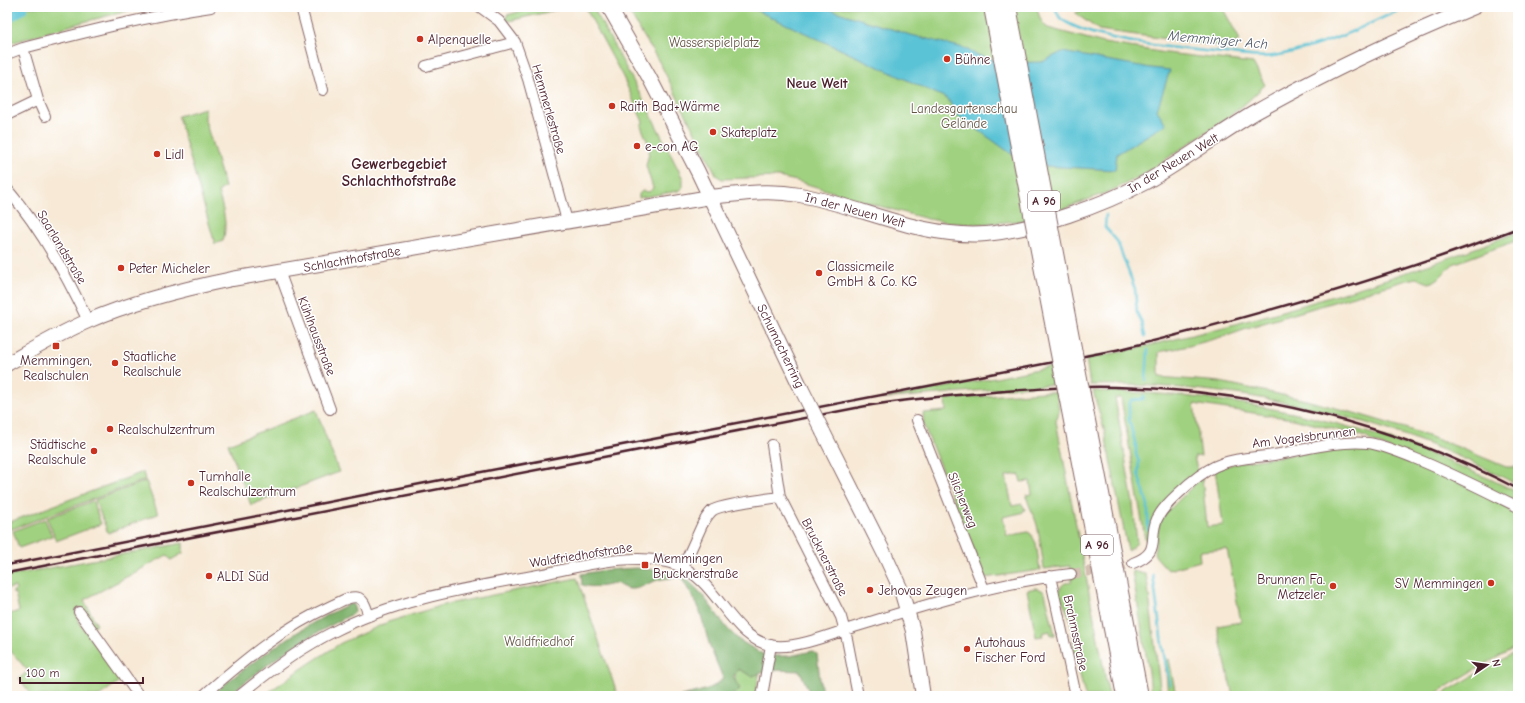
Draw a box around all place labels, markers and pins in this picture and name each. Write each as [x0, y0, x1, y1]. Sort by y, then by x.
place label: Alpenquelle [428, 32, 492, 47]
marker: Alpenquelle [415, 34, 425, 44]
place label: Bühne [955, 52, 991, 67]
marker: Bühne [942, 54, 952, 64]
place label: Raith Bad+Wärme [620, 99, 720, 114]
marker: Raith Bad+Wärme [607, 101, 617, 111]
place label: Skateplatz [721, 125, 777, 140]
marker: Skateplatz [708, 127, 718, 137]
place label: e-con AG [645, 139, 698, 154]
marker: e-con AG [632, 141, 642, 151]
place label: Lidl [165, 147, 184, 162]
marker: Lidl [152, 149, 162, 159]
place label: Classicmeile GmbH & Co. KG [827, 259, 917, 289]
place label: Peter Micheler [129, 261, 211, 276]
marker: Peter Micheler [116, 263, 126, 273]
marker: Classicmeile GmbH & Co. KG [814, 268, 824, 278]
marker: Memmingen, Realschulen [51, 341, 61, 351]
place label: Staatliche Realschule [123, 349, 182, 379]
place label: Memmingen, Realschulen [20, 353, 92, 383]
marker: Staatliche Realschule [110, 358, 120, 368]
place label: Realschulzentrum [118, 422, 215, 437]
marker: Realschulzentrum [105, 424, 115, 434]
place label: Städtische Realschule [28, 437, 86, 467]
marker: Städtische Realschule [89, 446, 99, 456]
place label: Turnhalle Realschulzentrum [199, 469, 296, 499]
marker: Turnhalle Realschulzentrum [186, 478, 196, 488]
place label: Memmingen Brucknerstraße [653, 551, 739, 581]
marker: Memmingen Brucknerstraße [640, 560, 650, 570]
place label: ALDI Süd [217, 569, 269, 584]
marker: ALDI Süd [204, 571, 214, 581]
place label: Brunnen Fa. Metzeler [1257, 572, 1326, 602]
place label: SV Memmingen [1395, 576, 1483, 591]
marker: SV Memmingen [1486, 578, 1496, 588]
marker: Brunnen Fa. Metzeler [1328, 581, 1338, 591]
place label: Jehovas Zeugen [878, 583, 967, 598]
marker: Jehovas Zeugen [865, 585, 875, 595]
place label: Autohaus Fischer Ford [975, 635, 1045, 665]
marker: Autohaus Fischer Ford [962, 644, 972, 654]

